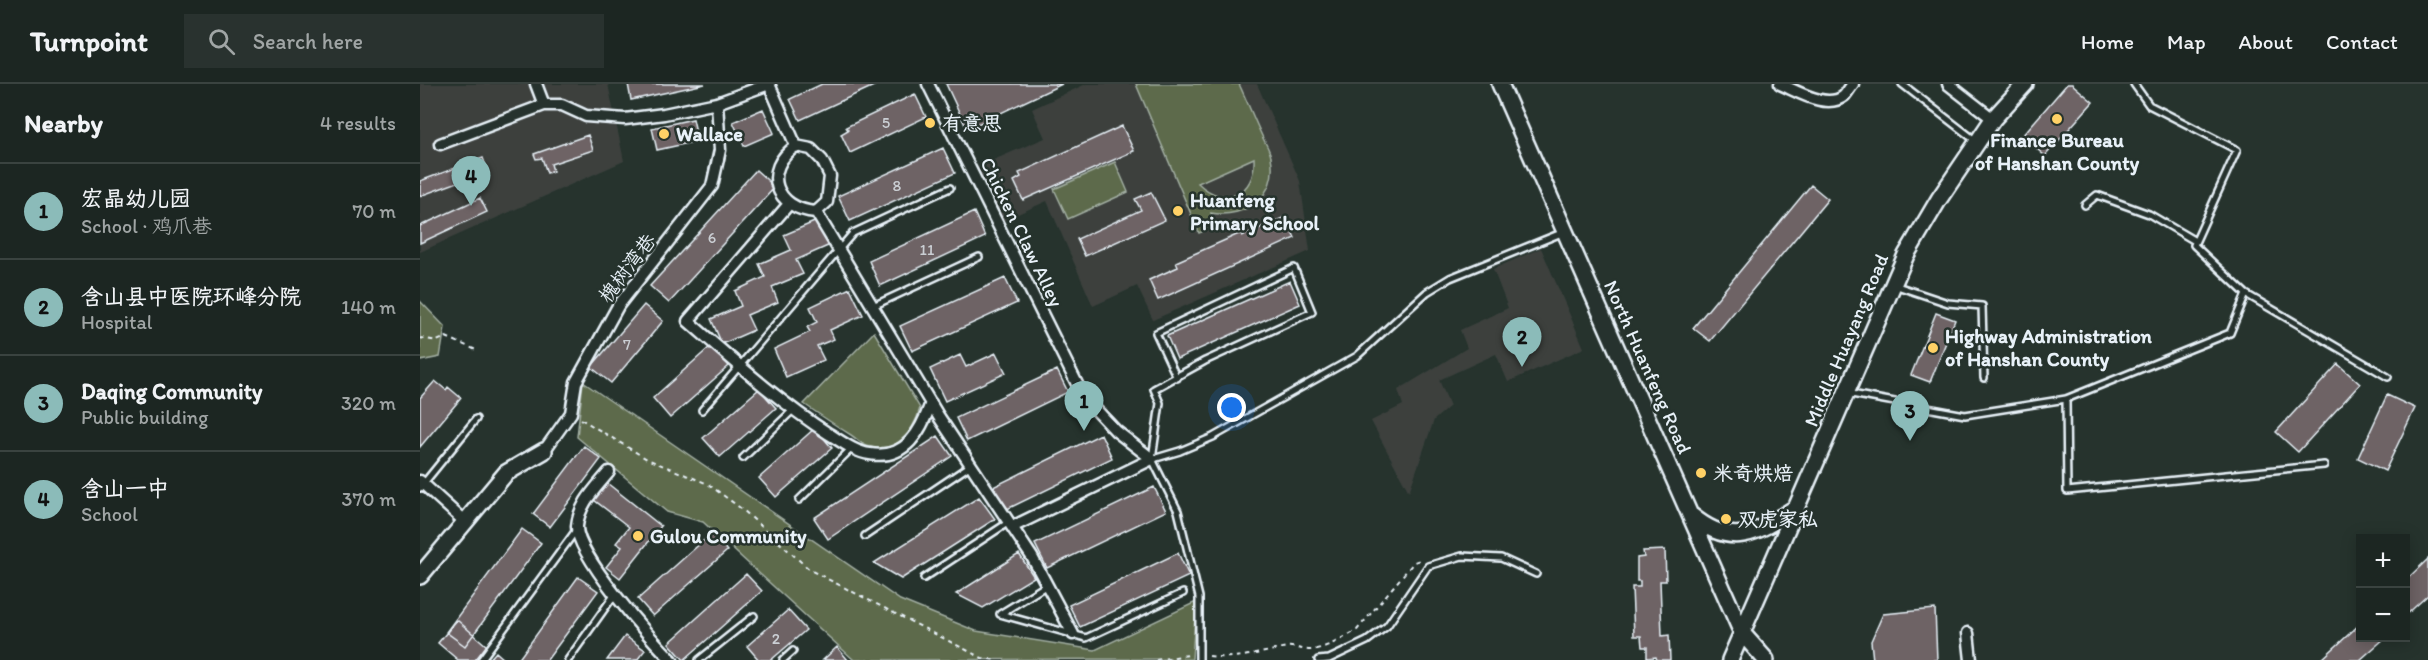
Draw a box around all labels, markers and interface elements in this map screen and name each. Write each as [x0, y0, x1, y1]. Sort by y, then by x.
search box [184, 14, 604, 68]
text: Turnpoint [30, 24, 148, 58]
icon: search [205, 25, 238, 58]
text: Search here [253, 28, 363, 55]
text: Home [2081, 29, 2134, 54]
text: Map [2167, 29, 2206, 54]
text: About [2239, 29, 2293, 54]
text: Contact [2326, 29, 2398, 54]
text: Nearby [24, 107, 103, 139]
text: 4 results [320, 111, 396, 135]
place label: 有意思 [942, 111, 1002, 135]
marker: Finance Bureau of Hanshan County [2050, 112, 2064, 126]
house number: 5 [882, 113, 890, 132]
marker: 有意思 [923, 116, 937, 130]
place label: Wallace [676, 122, 743, 146]
marker: Wallace [657, 127, 671, 141]
place label: Finance Bureau of Hanshan County [1975, 128, 2140, 176]
street label: Chicken Claw Alley [975, 153, 1069, 311]
pin: 4 [452, 156, 490, 206]
house number: 8 [893, 176, 902, 195]
text: 宏晶幼儿园 [81, 185, 191, 212]
place label: Huanfeng Primary School [1190, 188, 1320, 236]
text: 1 [39, 199, 48, 223]
text: 70 m [352, 199, 396, 223]
marker: Huanfeng Primary School [1171, 204, 1185, 218]
text: School · 鸡爪巷 [81, 214, 212, 238]
street label: 槐树湾巷 [593, 228, 661, 307]
house number: 6 [708, 228, 716, 247]
house number: 11 [920, 240, 935, 259]
street label: Middle Huayang Road [1799, 250, 1893, 430]
street label: North Huanfeng Road [1599, 277, 1697, 458]
text: 含山县中医院环峰分院 [81, 283, 301, 310]
text: 2 [38, 295, 49, 319]
text: 140 m [341, 295, 396, 319]
text: Hospital [81, 310, 153, 334]
pin: 2 [1502, 318, 1542, 367]
place label: Highway Administration of Hanshan County [1945, 324, 2153, 372]
house number: 7 [623, 335, 631, 354]
marker: Highway Administration of Hanshan County [1926, 341, 1940, 355]
text: Daqing Community [81, 378, 262, 405]
pin: 1 [1064, 382, 1104, 431]
text: 3 [38, 391, 49, 415]
text: 320 m [341, 391, 396, 415]
pin: 3 [1890, 392, 1930, 441]
your location [1217, 393, 1246, 422]
text: Public building [81, 405, 208, 429]
place label: 米奇烘焙 [1713, 461, 1793, 485]
marker: 米奇烘焙 [1694, 466, 1708, 480]
text: 含山一中 [81, 475, 169, 502]
text: 4 [37, 487, 50, 511]
text: 370 m [342, 487, 396, 511]
text: School [81, 502, 138, 526]
place label: 双虎家私 [1738, 507, 1818, 531]
marker: 双虎家私 [1719, 512, 1733, 526]
place label: Gulou Community [650, 524, 807, 549]
marker: Gulou Community [631, 529, 645, 543]
map controls [2356, 534, 2410, 642]
button: + [2356, 534, 2410, 588]
button: − [2356, 588, 2410, 642]
house number: 2 [772, 629, 781, 648]

